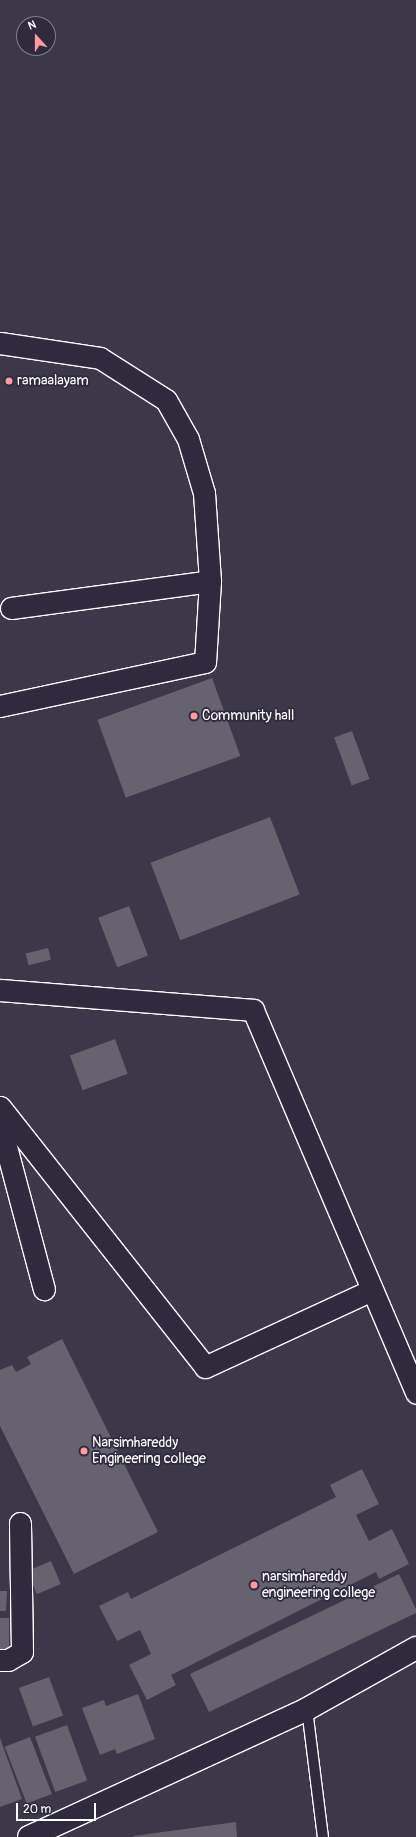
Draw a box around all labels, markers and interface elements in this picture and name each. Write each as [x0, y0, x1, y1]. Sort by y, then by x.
north arrow [16, 16, 56, 56]
text: N [26, 18, 38, 33]
place label: ramaalayam [17, 373, 89, 389]
marker: ramaalayam [4, 376, 14, 386]
place label: Community hall [202, 708, 294, 724]
marker: Community hall [189, 711, 199, 721]
place label: Narsimhareddy Engineering college [92, 1435, 206, 1468]
marker: Narsimhareddy Engineering college [79, 1446, 89, 1456]
place label: narsimhareddy engineering college [262, 1569, 375, 1602]
marker: narsimhareddy engineering college [249, 1580, 259, 1590]
scale bar [18, 1795, 98, 1821]
text: 20 m [23, 1802, 51, 1817]

